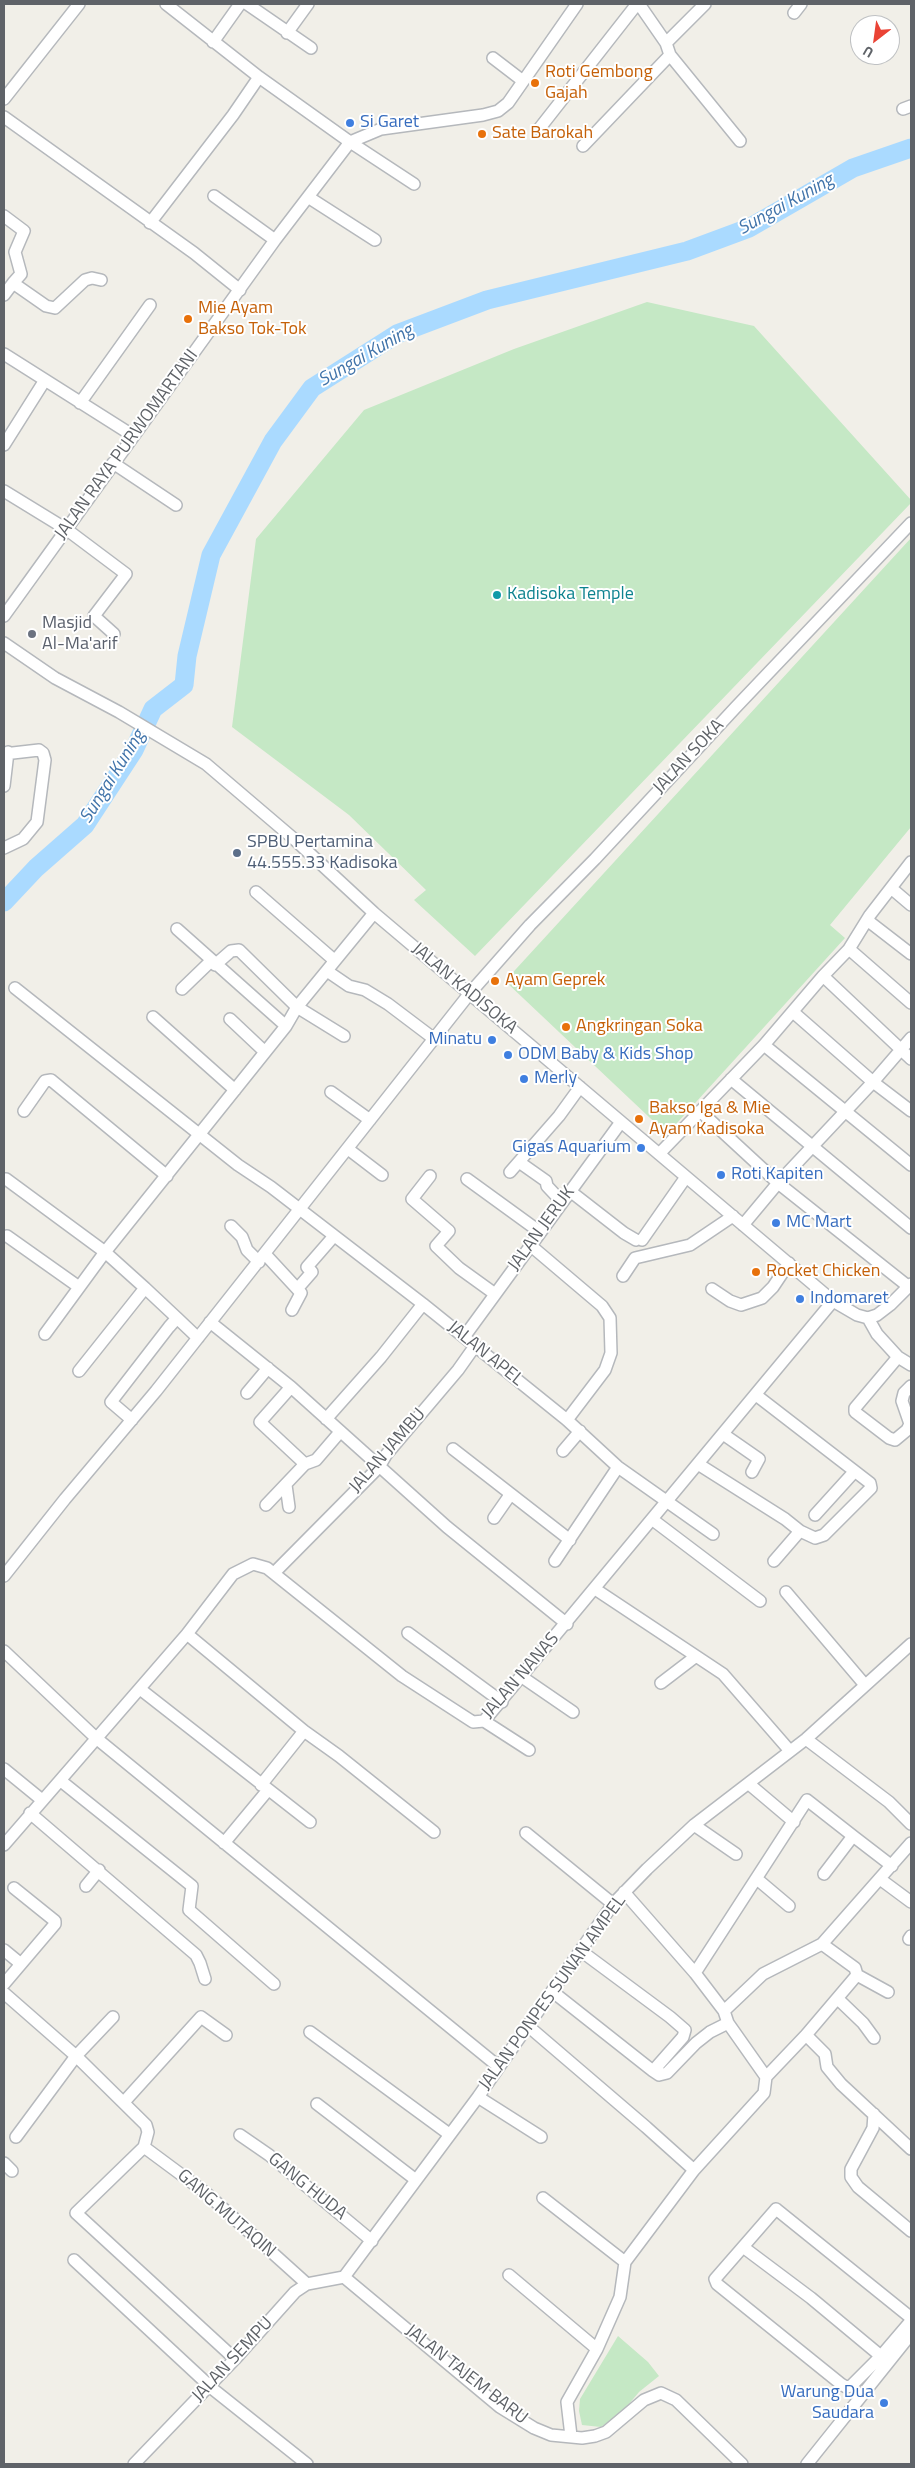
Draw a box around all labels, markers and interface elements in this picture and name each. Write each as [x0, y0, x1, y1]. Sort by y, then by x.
north arrow [850, 15, 900, 65]
text: U [859, 41, 877, 64]
place label: Roti Gembong Gajah [545, 62, 653, 104]
marker: Roti Gembong Gajah [529, 77, 541, 89]
place label: Si Garet [360, 112, 419, 134]
marker: Si Garet [344, 117, 356, 129]
place label: Sate Barokah [492, 123, 593, 145]
marker: Sate Barokah [476, 128, 488, 140]
water label: Sungai Kuning [734, 169, 838, 241]
place label: Mie Ayam Bakso Tok-Tok [198, 298, 307, 340]
marker: Mie Ayam Bakso Tok-Tok [182, 313, 194, 325]
water label: Sungai Kuning [315, 320, 417, 392]
street label: JALAN RAYA PURWOMARTANI [51, 346, 203, 544]
place label: Kadisoka Temple [507, 584, 634, 606]
marker: Kadisoka Temple [491, 589, 503, 601]
place label: Masjid Al-Ma'arif [42, 613, 118, 656]
marker: Masjid Al-Ma'arif [26, 628, 38, 640]
street label: JALAN SOKA [649, 715, 729, 799]
water label: Sungai Kuning [75, 726, 151, 828]
place label: SPBU Pertamina 44.555.33 Kadisoka [247, 832, 397, 874]
marker: SPBU Pertamina 44.555.33 Kadisoka [231, 847, 243, 859]
street label: JALAN KADISOKA [407, 939, 521, 1039]
place label: Ayam Geprek [505, 970, 605, 992]
marker: Ayam Geprek [489, 975, 501, 987]
place label: Angkringan Soka [576, 1016, 703, 1038]
marker: Angkringan Soka [560, 1021, 572, 1033]
place label: Minatu [428, 1029, 482, 1051]
marker: Minatu [486, 1034, 498, 1046]
place label: ODM Baby & Kids Shop [518, 1044, 693, 1066]
marker: ODM Baby & Kids Shop [502, 1049, 514, 1061]
place label: Merly [534, 1068, 577, 1090]
marker: Merly [518, 1073, 530, 1085]
place label: Bakso Iga & Mie Ayam Kadisoka [649, 1098, 771, 1140]
marker: Bakso Iga & Mie Ayam Kadisoka [633, 1113, 645, 1125]
place label: Gigas Aquarium [512, 1137, 631, 1159]
marker: Gigas Aquarium [635, 1142, 647, 1154]
place label: Roti Kapiten [731, 1164, 823, 1186]
marker: Roti Kapiten [715, 1169, 727, 1181]
street label: JALAN JERUK [504, 1182, 580, 1276]
place label: MC Mart [786, 1212, 852, 1234]
marker: MC Mart [770, 1217, 782, 1229]
place label: Rocket Chicken [766, 1261, 880, 1283]
marker: Rocket Chicken [750, 1266, 762, 1278]
place label: Indomaret [810, 1288, 889, 1310]
marker: Indomaret [794, 1293, 806, 1305]
street label: JALAN APEL [443, 1317, 527, 1391]
street label: JALAN JAMBU [345, 1404, 431, 1498]
street label: JALAN NANAS [478, 1629, 564, 1723]
street label: JALAN PONPES SUNAN AMPEL [475, 1891, 631, 2095]
street label: GANG HUDA [263, 2149, 351, 2225]
street label: GANG MUTAQIN [172, 2165, 280, 2263]
street label: JALAN SEMPU [188, 2313, 278, 2407]
street label: JALAN TAJEM BARU [401, 2321, 531, 2429]
place label: Warung Dua Saudara [780, 2382, 874, 2424]
marker: Warung Dua Saudara [878, 2397, 890, 2409]

